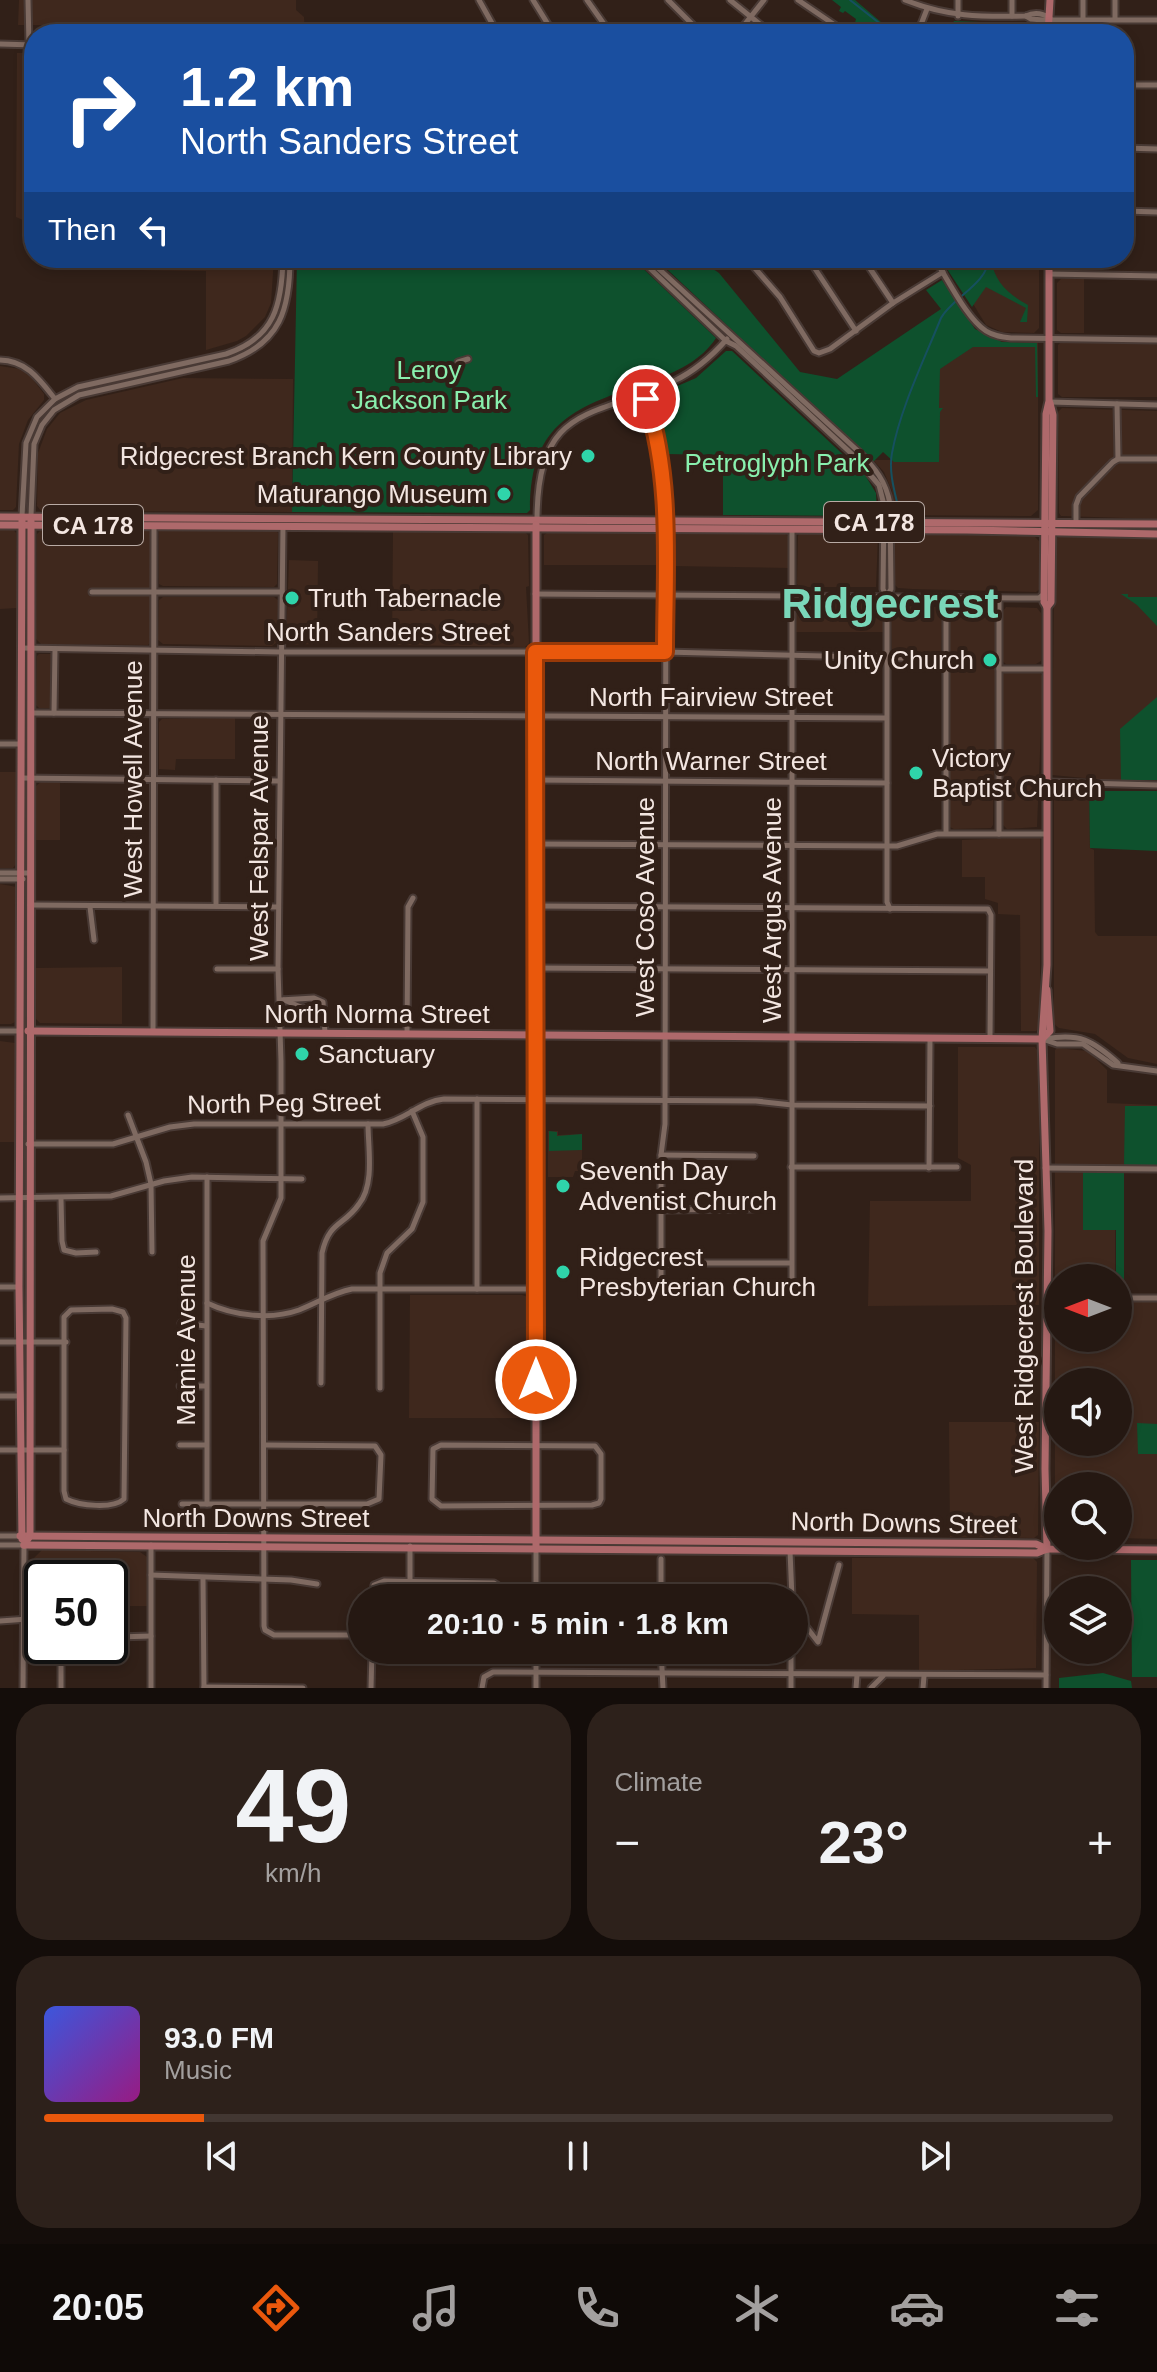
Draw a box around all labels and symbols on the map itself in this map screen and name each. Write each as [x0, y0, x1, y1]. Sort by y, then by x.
park label: Leroy Jackson Park [351, 355, 508, 415]
pin [612, 365, 680, 433]
place label: Ridgecrest Branch Kern County Library [120, 441, 572, 471]
marker: Ridgecrest Branch Kern County Library [579, 447, 597, 465]
park label: Petroglyph Park [685, 448, 870, 478]
place label: Maturango Museum [257, 479, 488, 509]
marker: Maturango Museum [495, 485, 513, 503]
road number: CA 178 [824, 502, 924, 542]
road number: CA 178 [43, 505, 143, 545]
district label: Ridgecrest [781, 580, 999, 627]
place label: Truth Tabernacle [308, 583, 502, 613]
marker: Truth Tabernacle [283, 589, 301, 607]
street label: North Sanders Street [266, 617, 511, 647]
place label: Unity Church [824, 645, 974, 675]
marker: Unity Church [981, 651, 999, 669]
street label: West Howell Avenue [118, 660, 148, 898]
street label: North Fairview Street [589, 682, 834, 712]
street label: West Felspar Avenue [244, 715, 274, 961]
place label: Victory Baptist Church [932, 743, 1103, 803]
street label: North Warner Street [595, 746, 828, 776]
marker: Victory Baptist Church [907, 764, 925, 782]
street label: West Coso Avenue [630, 797, 660, 1017]
street label: West Argus Avenue [757, 797, 787, 1023]
street label: North Norma Street [264, 999, 490, 1029]
place label: Sanctuary [318, 1039, 435, 1069]
marker: Sanctuary [293, 1045, 311, 1063]
street label: North Peg Street [187, 1086, 382, 1120]
place label: Seventh Day Adventist Church [579, 1156, 777, 1216]
street label: West Ridgecrest Boulevard [1009, 1159, 1039, 1473]
marker: Seventh Day Adventist Church [554, 1177, 572, 1195]
place label: Ridgecrest Presbyterian Church [579, 1242, 816, 1302]
street label: Mamie Avenue [171, 1254, 201, 1426]
marker: Ridgecrest Presbyterian Church [554, 1263, 572, 1281]
north arrow [1044, 1264, 1132, 1352]
position arrow [494, 1338, 578, 1422]
street label: North Downs Street [143, 1503, 370, 1533]
street label: North Downs Street [790, 1506, 1018, 1540]
speed limit sign: 50 [24, 1560, 128, 1664]

